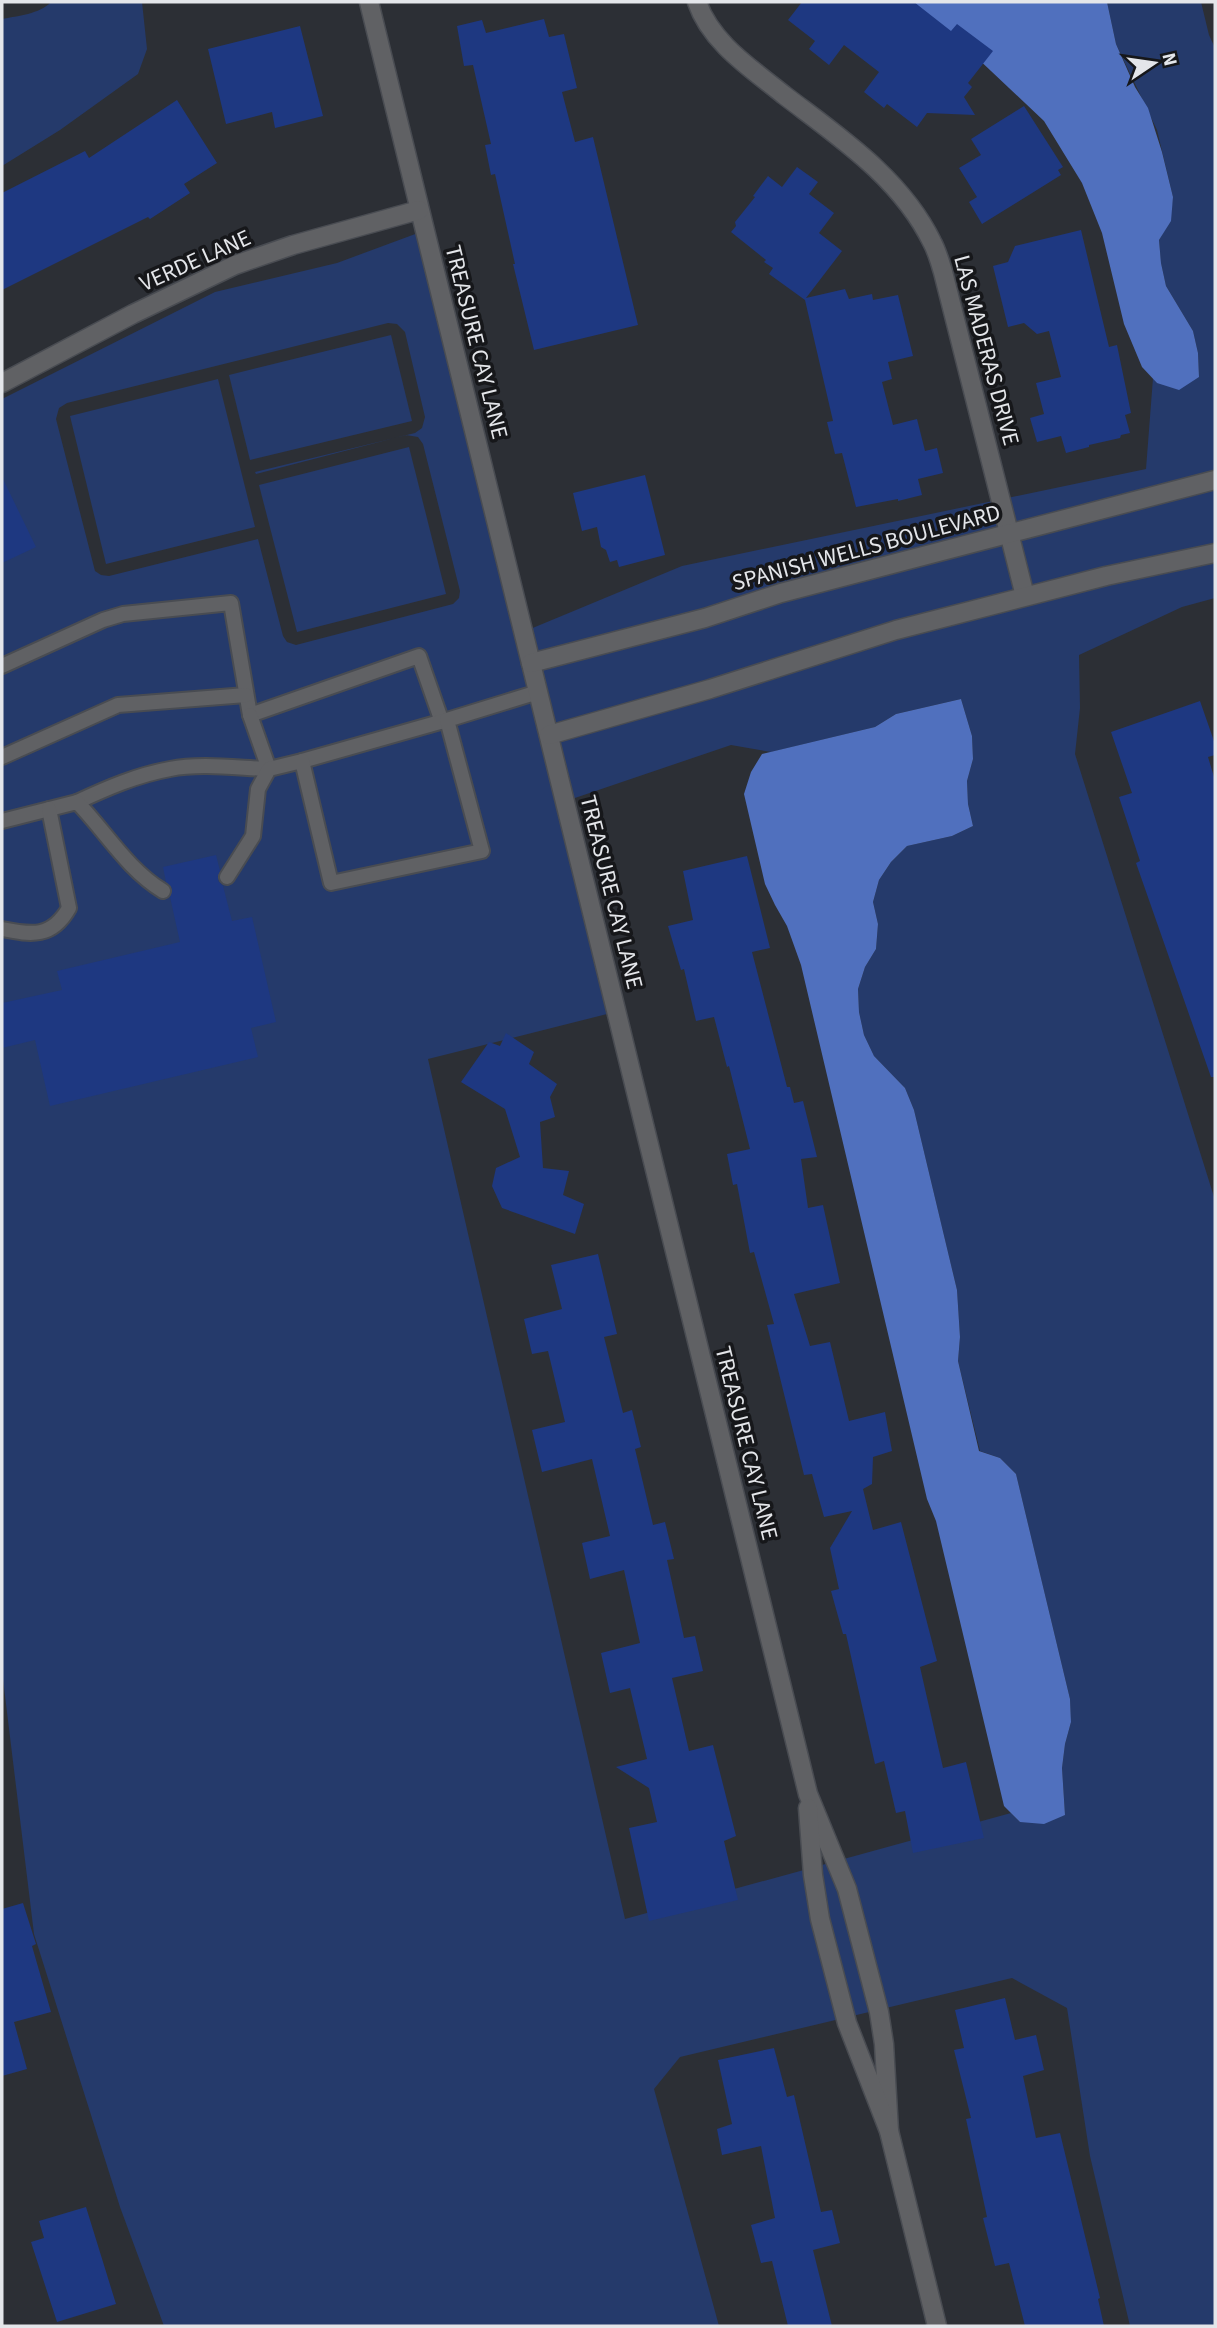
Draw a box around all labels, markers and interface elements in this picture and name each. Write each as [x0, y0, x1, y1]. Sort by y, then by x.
north arrow [1119, 28, 1189, 98]
text: N [1155, 50, 1184, 69]
street label: VERDE LANE [134, 221, 256, 300]
street label: TREASURE CAY LANE [436, 242, 517, 442]
street label: LAS MADERAS DRIVE [945, 251, 1028, 449]
street label: SPANISH WELLS BOULEVARD [728, 496, 1004, 599]
street label: TREASURE CAY LANE [571, 792, 652, 992]
street label: TREASURE CAY LANE [706, 1343, 787, 1543]

